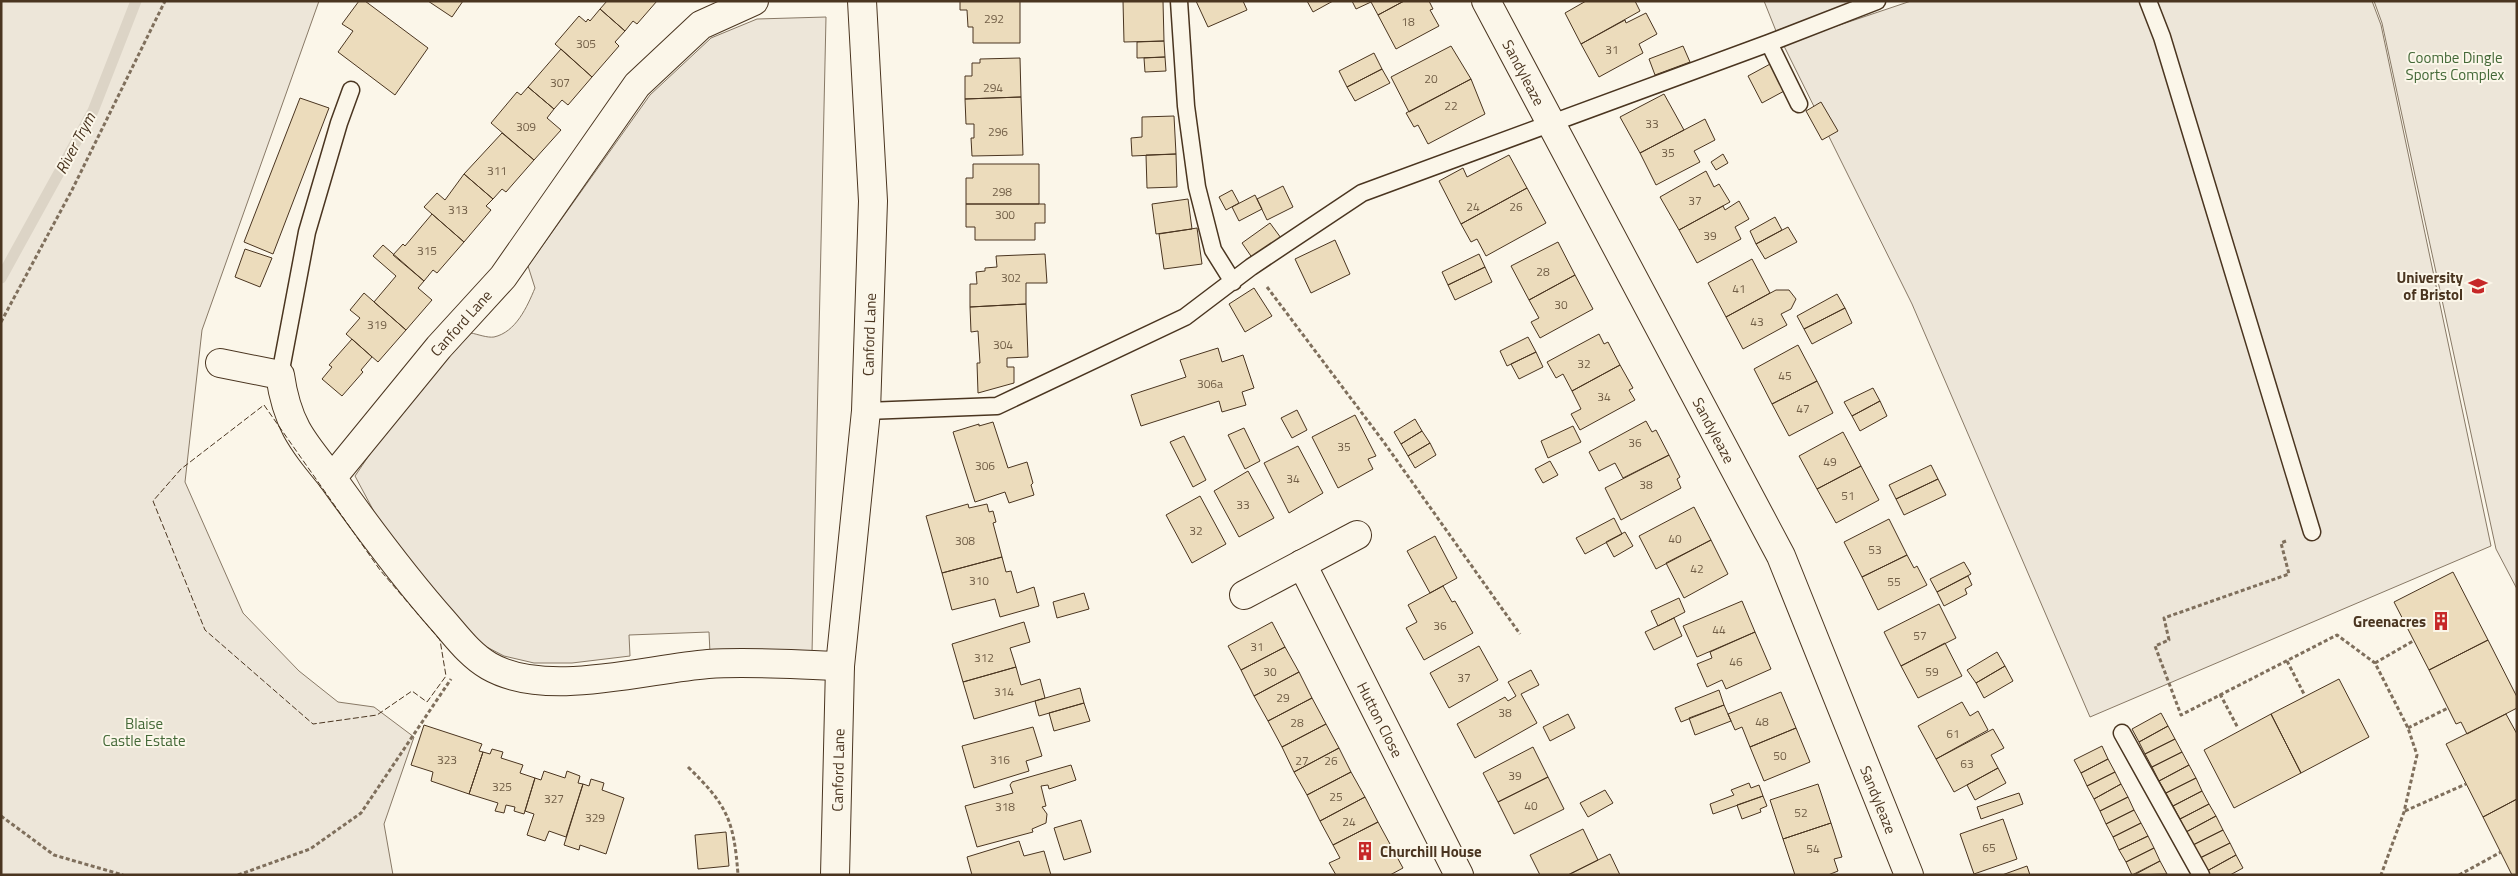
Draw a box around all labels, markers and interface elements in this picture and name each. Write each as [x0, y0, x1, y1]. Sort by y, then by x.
house number: 292 [984, 9, 1004, 28]
house number: 18 [1401, 12, 1415, 31]
house number: 305 [576, 34, 596, 53]
street label: Sandyleaze [1497, 35, 1551, 110]
house number: 31 [1605, 40, 1619, 59]
park label: Coombe Dingle Sports Complex [2406, 46, 2505, 86]
house number: 20 [1424, 69, 1438, 88]
house number: 307 [550, 73, 570, 92]
house number: 294 [983, 78, 1003, 97]
house number: 22 [1444, 96, 1458, 115]
water label: River Trym [49, 107, 101, 178]
house number: 33 [1645, 114, 1659, 133]
house number: 309 [516, 117, 536, 136]
house number: 296 [988, 122, 1008, 141]
house number: 35 [1661, 143, 1675, 162]
house number: 311 [487, 161, 507, 180]
house number: 298 [992, 182, 1012, 201]
house number: 37 [1688, 191, 1702, 210]
house number: 24 [1466, 197, 1480, 216]
house number: 26 [1509, 197, 1523, 216]
house number: 313 [448, 200, 468, 219]
house number: 300 [995, 205, 1015, 224]
house number: 39 [1703, 226, 1717, 245]
house number: 315 [417, 241, 437, 260]
house number: 28 [1536, 262, 1550, 281]
place label: University of Bristol [2397, 266, 2463, 306]
house number: 302 [1001, 268, 1021, 287]
school or university icon: University of Bristol [2467, 275, 2489, 297]
house number: 41 [1732, 279, 1746, 298]
street label: Canford Lane [425, 284, 497, 362]
street label: Canford Lane [856, 293, 881, 376]
house number: 30 [1554, 295, 1568, 314]
house number: 43 [1750, 312, 1764, 331]
house number: 319 [367, 315, 387, 334]
house number: 304 [993, 335, 1013, 354]
house number: 32 [1577, 354, 1591, 373]
house number: 45 [1778, 366, 1792, 385]
house number: 306a [1197, 374, 1223, 393]
house number: 34 [1597, 387, 1611, 406]
street label: Sandyleaze [1687, 393, 1741, 467]
house number: 47 [1796, 399, 1810, 418]
house number: 36 [1628, 433, 1642, 452]
house number: 35 [1337, 437, 1351, 456]
house number: 49 [1823, 452, 1837, 471]
house number: 306 [975, 456, 995, 475]
house number: 34 [1286, 469, 1300, 488]
house number: 38 [1639, 475, 1653, 494]
house number: 51 [1841, 486, 1855, 505]
house number: 33 [1236, 495, 1250, 514]
house number: 32 [1189, 521, 1203, 540]
house number: 40 [1668, 529, 1682, 548]
house number: 308 [955, 531, 975, 550]
house number: 53 [1868, 540, 1882, 559]
house number: 42 [1690, 559, 1704, 578]
house number: 310 [969, 571, 989, 590]
house number: 55 [1887, 572, 1901, 591]
place label: Greenacres [2353, 610, 2426, 633]
building icon: Greenacres [2430, 610, 2452, 632]
house number: 36 [1433, 616, 1447, 635]
house number: 44 [1712, 620, 1726, 639]
house number: 57 [1913, 626, 1927, 645]
house number: 31 [1250, 637, 1264, 656]
house number: 312 [974, 648, 994, 667]
house number: 46 [1729, 652, 1743, 671]
house number: 30 [1263, 662, 1277, 681]
house number: 59 [1925, 662, 1939, 681]
house number: 37 [1457, 668, 1471, 687]
street label: Hutton Close [1352, 678, 1409, 761]
house number: 314 [994, 682, 1014, 701]
house number: 29 [1276, 688, 1290, 707]
house number: 38 [1498, 703, 1512, 722]
park label: Blaise Castle Estate [102, 712, 186, 752]
house number: 48 [1755, 712, 1769, 731]
house number: 28 [1290, 713, 1304, 732]
house number: 61 [1946, 724, 1960, 743]
street label: Canford Lane [825, 728, 850, 812]
house number: 50 [1773, 746, 1787, 765]
house number: 323 [437, 750, 457, 769]
house number: 316 [990, 750, 1010, 769]
house number: 27 [1295, 751, 1309, 770]
house number: 26 [1324, 751, 1338, 770]
house number: 63 [1960, 754, 1974, 773]
street label: Sandyleaze [1855, 762, 1903, 837]
house number: 39 [1508, 766, 1522, 785]
house number: 325 [492, 777, 512, 796]
house number: 25 [1329, 787, 1343, 806]
house number: 327 [544, 789, 564, 808]
house number: 40 [1524, 796, 1538, 815]
house number: 318 [995, 797, 1015, 816]
house number: 52 [1794, 803, 1808, 822]
house number: 329 [585, 808, 605, 827]
house number: 24 [1342, 812, 1356, 831]
house number: 65 [1982, 838, 1996, 857]
house number: 54 [1806, 839, 1820, 858]
building icon: Churchill House [1354, 840, 1376, 862]
place label: Churchill House [1380, 840, 1482, 863]

